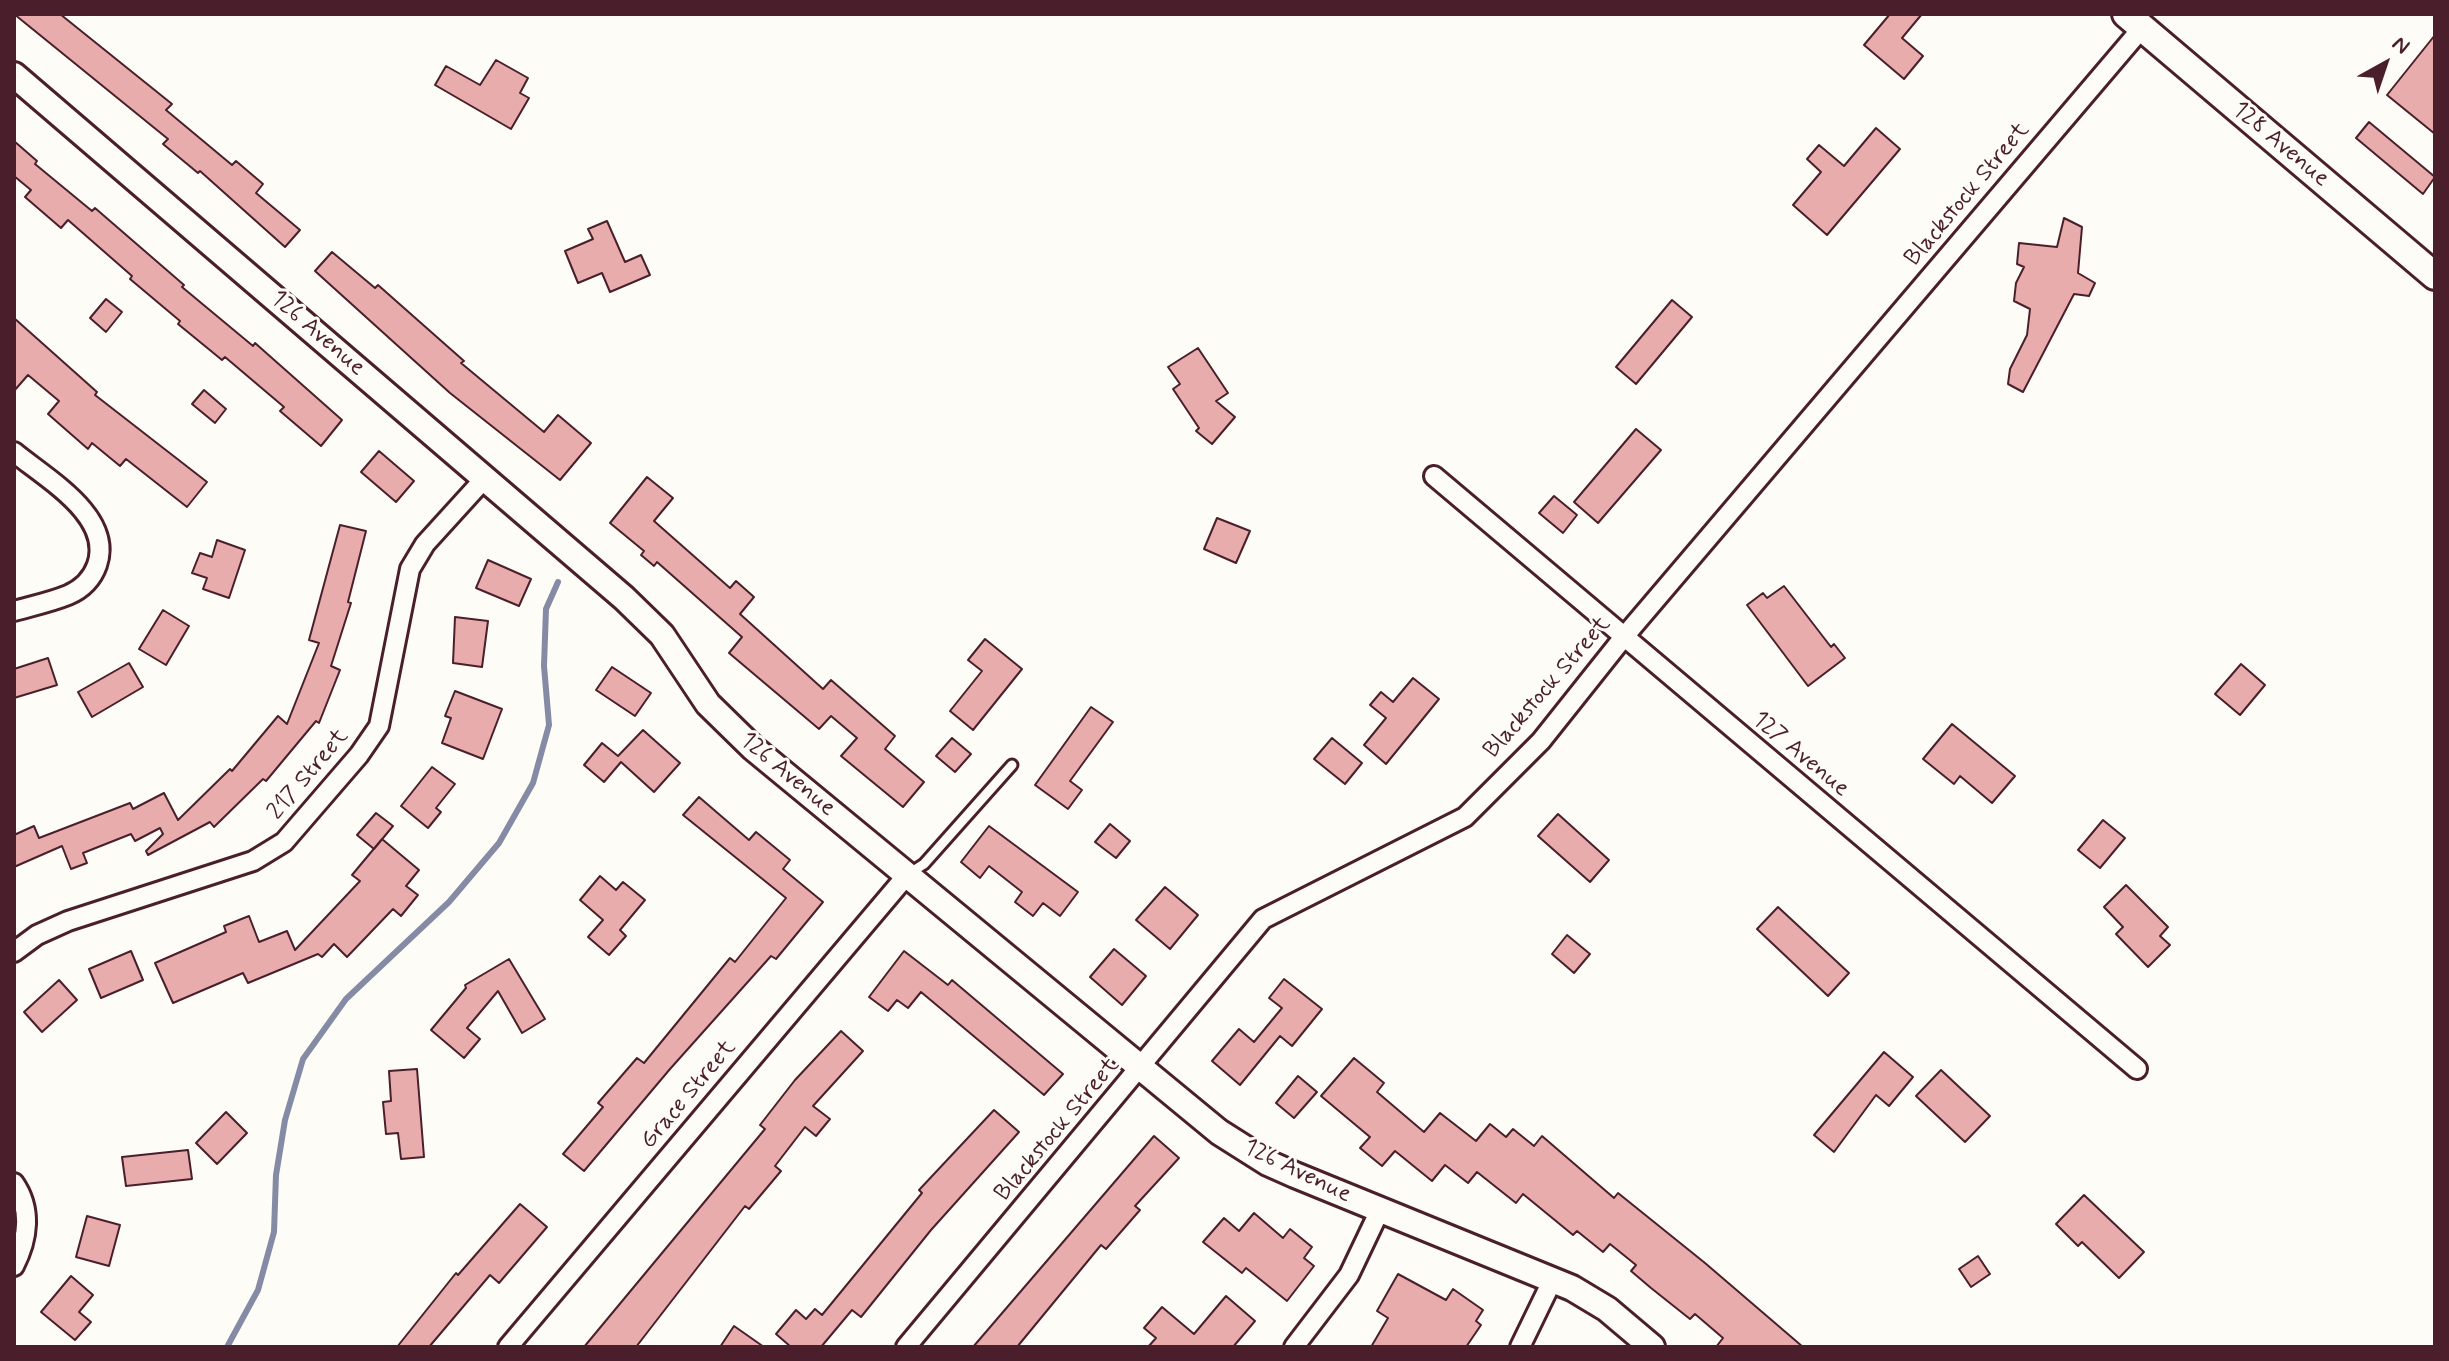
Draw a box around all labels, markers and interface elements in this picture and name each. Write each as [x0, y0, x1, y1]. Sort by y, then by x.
north arrow [2345, 24, 2425, 104]
text: N [2386, 30, 2415, 61]
street label: 128 Avenue [2226, 96, 2334, 194]
street label: Blackstock Street [1899, 117, 2037, 273]
street label: 126 Avenue [264, 285, 370, 383]
street label: Blackstock Street [1478, 611, 1618, 765]
street label: 127 Avenue [1745, 706, 1855, 804]
street label: 217 Street [262, 723, 356, 827]
street label: 126 Avenue [733, 727, 841, 823]
street label: Grace Street [635, 1035, 743, 1155]
street label: Blackstock Street [989, 1052, 1127, 1208]
street label: 126 Avenue [1238, 1134, 1356, 1210]

